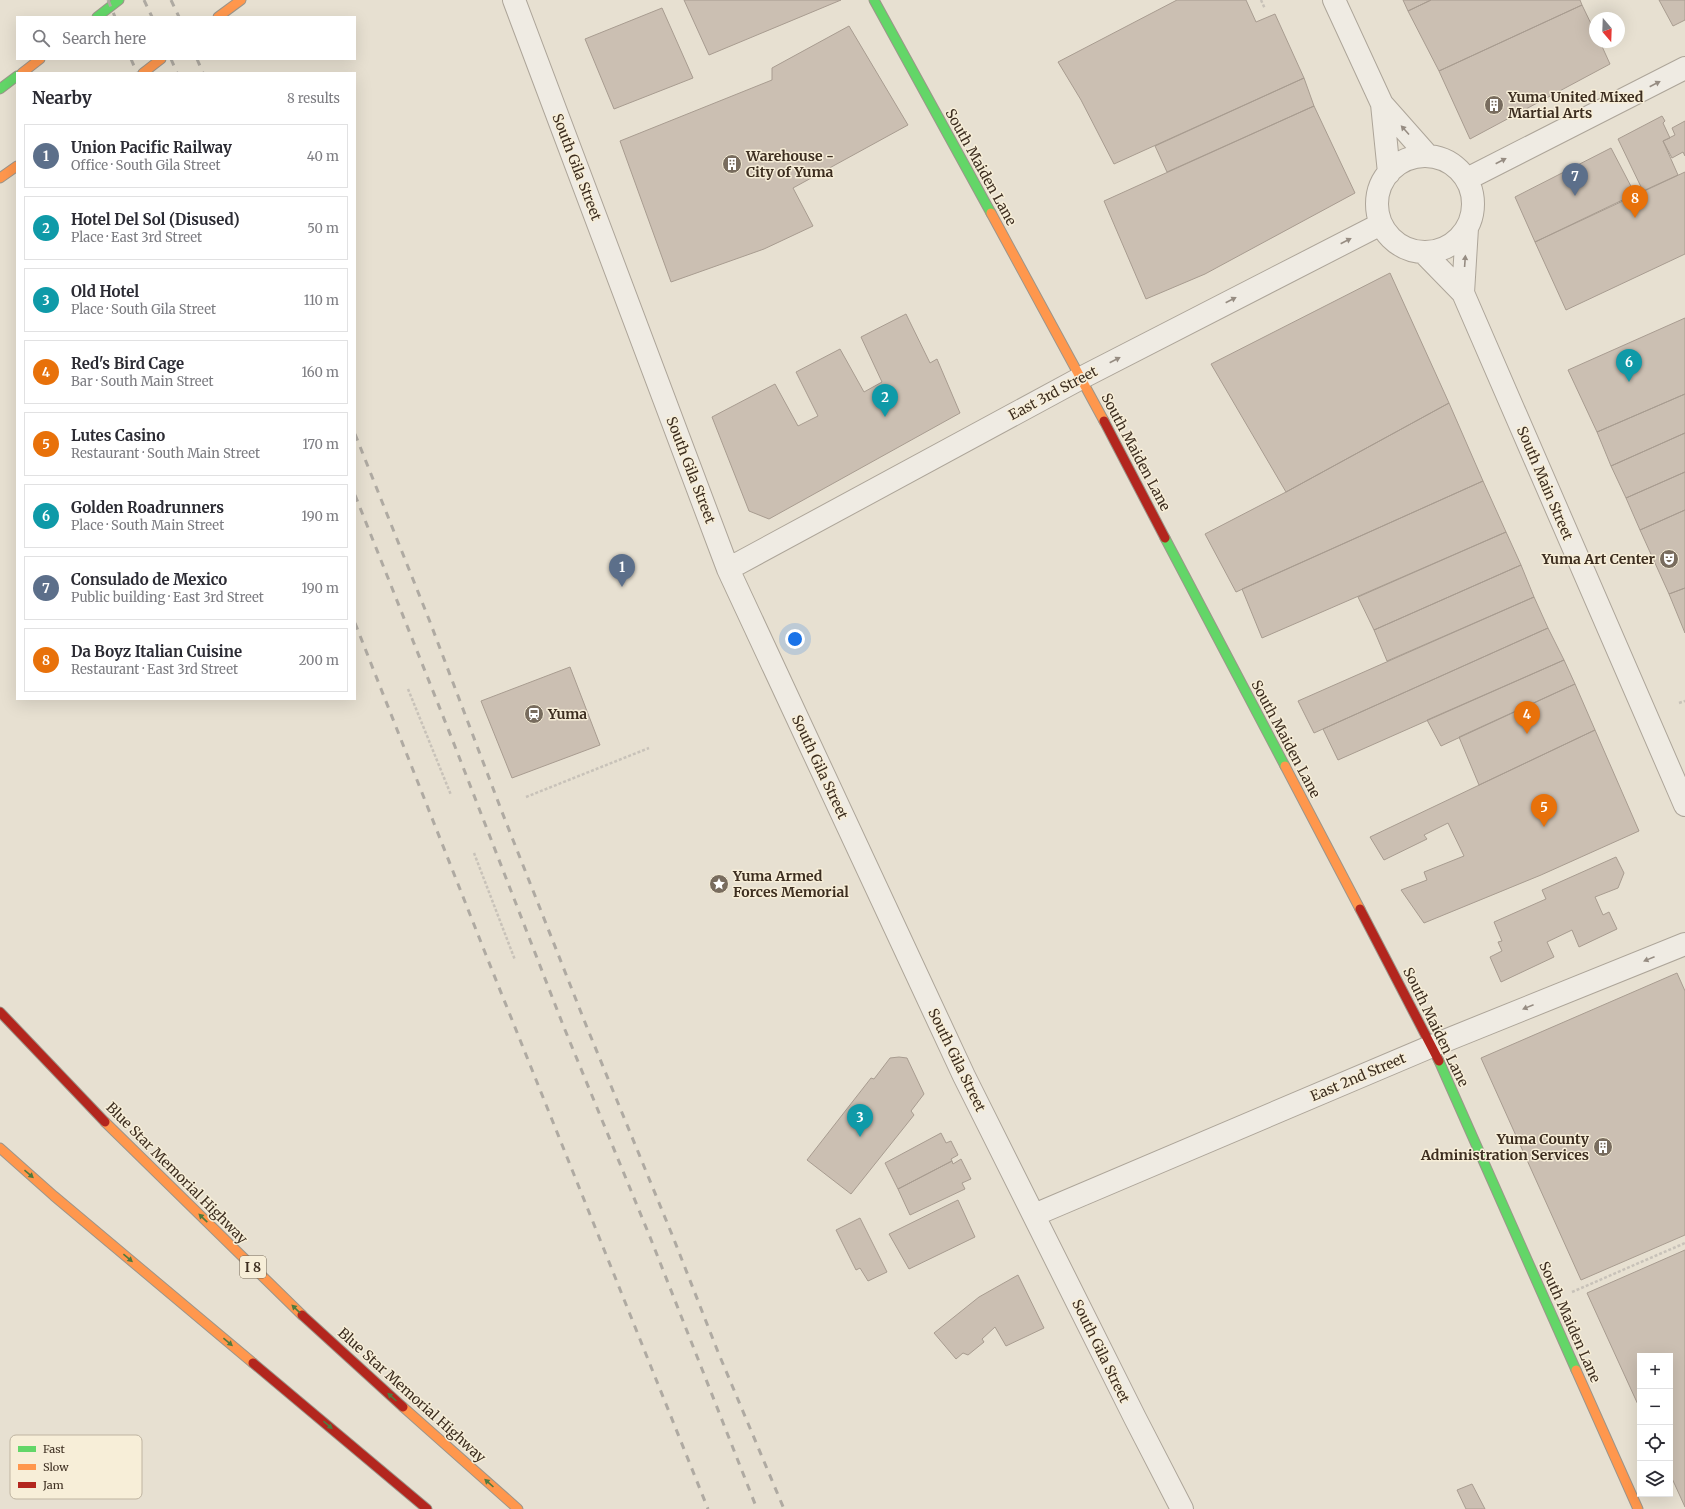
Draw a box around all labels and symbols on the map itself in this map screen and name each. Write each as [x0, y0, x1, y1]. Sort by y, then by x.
north arrow [1589, 12, 1625, 48]
one-way arrow [1649, 80, 1661, 87]
place label: Yuma United Mixed Martial Arts [1507, 88, 1644, 122]
building icon: Yuma United Mixed Martial Arts [1483, 94, 1505, 116]
street label: South Maiden Lane [941, 105, 1021, 229]
street label: South Gila Street [548, 111, 606, 223]
one-way arrow [1401, 125, 1410, 135]
place label: Warehouse - City of Yuma [745, 147, 834, 181]
building icon: Warehouse - City of Yuma [721, 153, 743, 175]
one-way arrow [1496, 158, 1507, 165]
pin: 7 [1562, 163, 1588, 196]
pin: 8 [1622, 185, 1648, 218]
one-way arrow [1341, 238, 1352, 244]
one-way arrow [1462, 254, 1468, 267]
one-way arrow [1225, 297, 1237, 304]
pin: 6 [1616, 349, 1642, 382]
one-way arrow [1110, 357, 1121, 363]
street label: East 3rd Street [1006, 362, 1101, 424]
pin: 2 [872, 384, 898, 417]
street label: South Maiden Lane [1097, 390, 1175, 514]
street label: South Gila Street [662, 414, 720, 526]
street label: South Main Street [1513, 423, 1577, 543]
theatre icon: Yuma Art Center [1658, 548, 1680, 570]
place label: Yuma Art Center [1541, 550, 1655, 568]
pin: 1 [609, 554, 635, 587]
your location [785, 629, 805, 649]
street label: South Maiden Lane [1247, 677, 1325, 801]
pin: 4 [1514, 701, 1540, 734]
station icon: Yuma [523, 703, 545, 725]
place label: Yuma [547, 705, 587, 723]
street label: South Gila Street [788, 712, 852, 822]
pin: 5 [1531, 794, 1557, 827]
place label: Yuma Armed Forces Memorial [732, 867, 849, 901]
place icon: Yuma Armed Forces Memorial [708, 873, 730, 895]
one-way arrow [1642, 956, 1654, 962]
street label: South Maiden Lane [1399, 964, 1473, 1090]
one-way arrow [1523, 1004, 1534, 1010]
street label: South Gila Street [924, 1005, 990, 1115]
street label: East 2nd Street [1308, 1049, 1409, 1105]
street label: Blue Star Memorial Highway [102, 1098, 252, 1248]
pin: 3 [847, 1104, 873, 1137]
place label: Yuma County Administration Services [1420, 1130, 1590, 1164]
building icon: Yuma County Administration Services [1592, 1136, 1614, 1158]
one-way arrow [24, 1169, 34, 1179]
one-way arrow [198, 1213, 208, 1223]
one-way arrow [123, 1254, 134, 1263]
road number: I 8 [240, 1256, 266, 1278]
street label: South Maiden Lane [1535, 1259, 1605, 1385]
street label: South Gila Street [1068, 1296, 1134, 1406]
one-way arrow [291, 1304, 301, 1314]
street label: Blue Star Memorial Highway [334, 1324, 490, 1467]
one-way arrow [223, 1337, 233, 1346]
one-way arrow [387, 1392, 397, 1401]
one-way arrow [322, 1421, 333, 1430]
legend [10, 1435, 142, 1499]
text: Fast [43, 1442, 66, 1456]
text: Slow [43, 1460, 69, 1474]
text: Jam [42, 1478, 64, 1492]
one-way arrow [484, 1479, 494, 1488]

